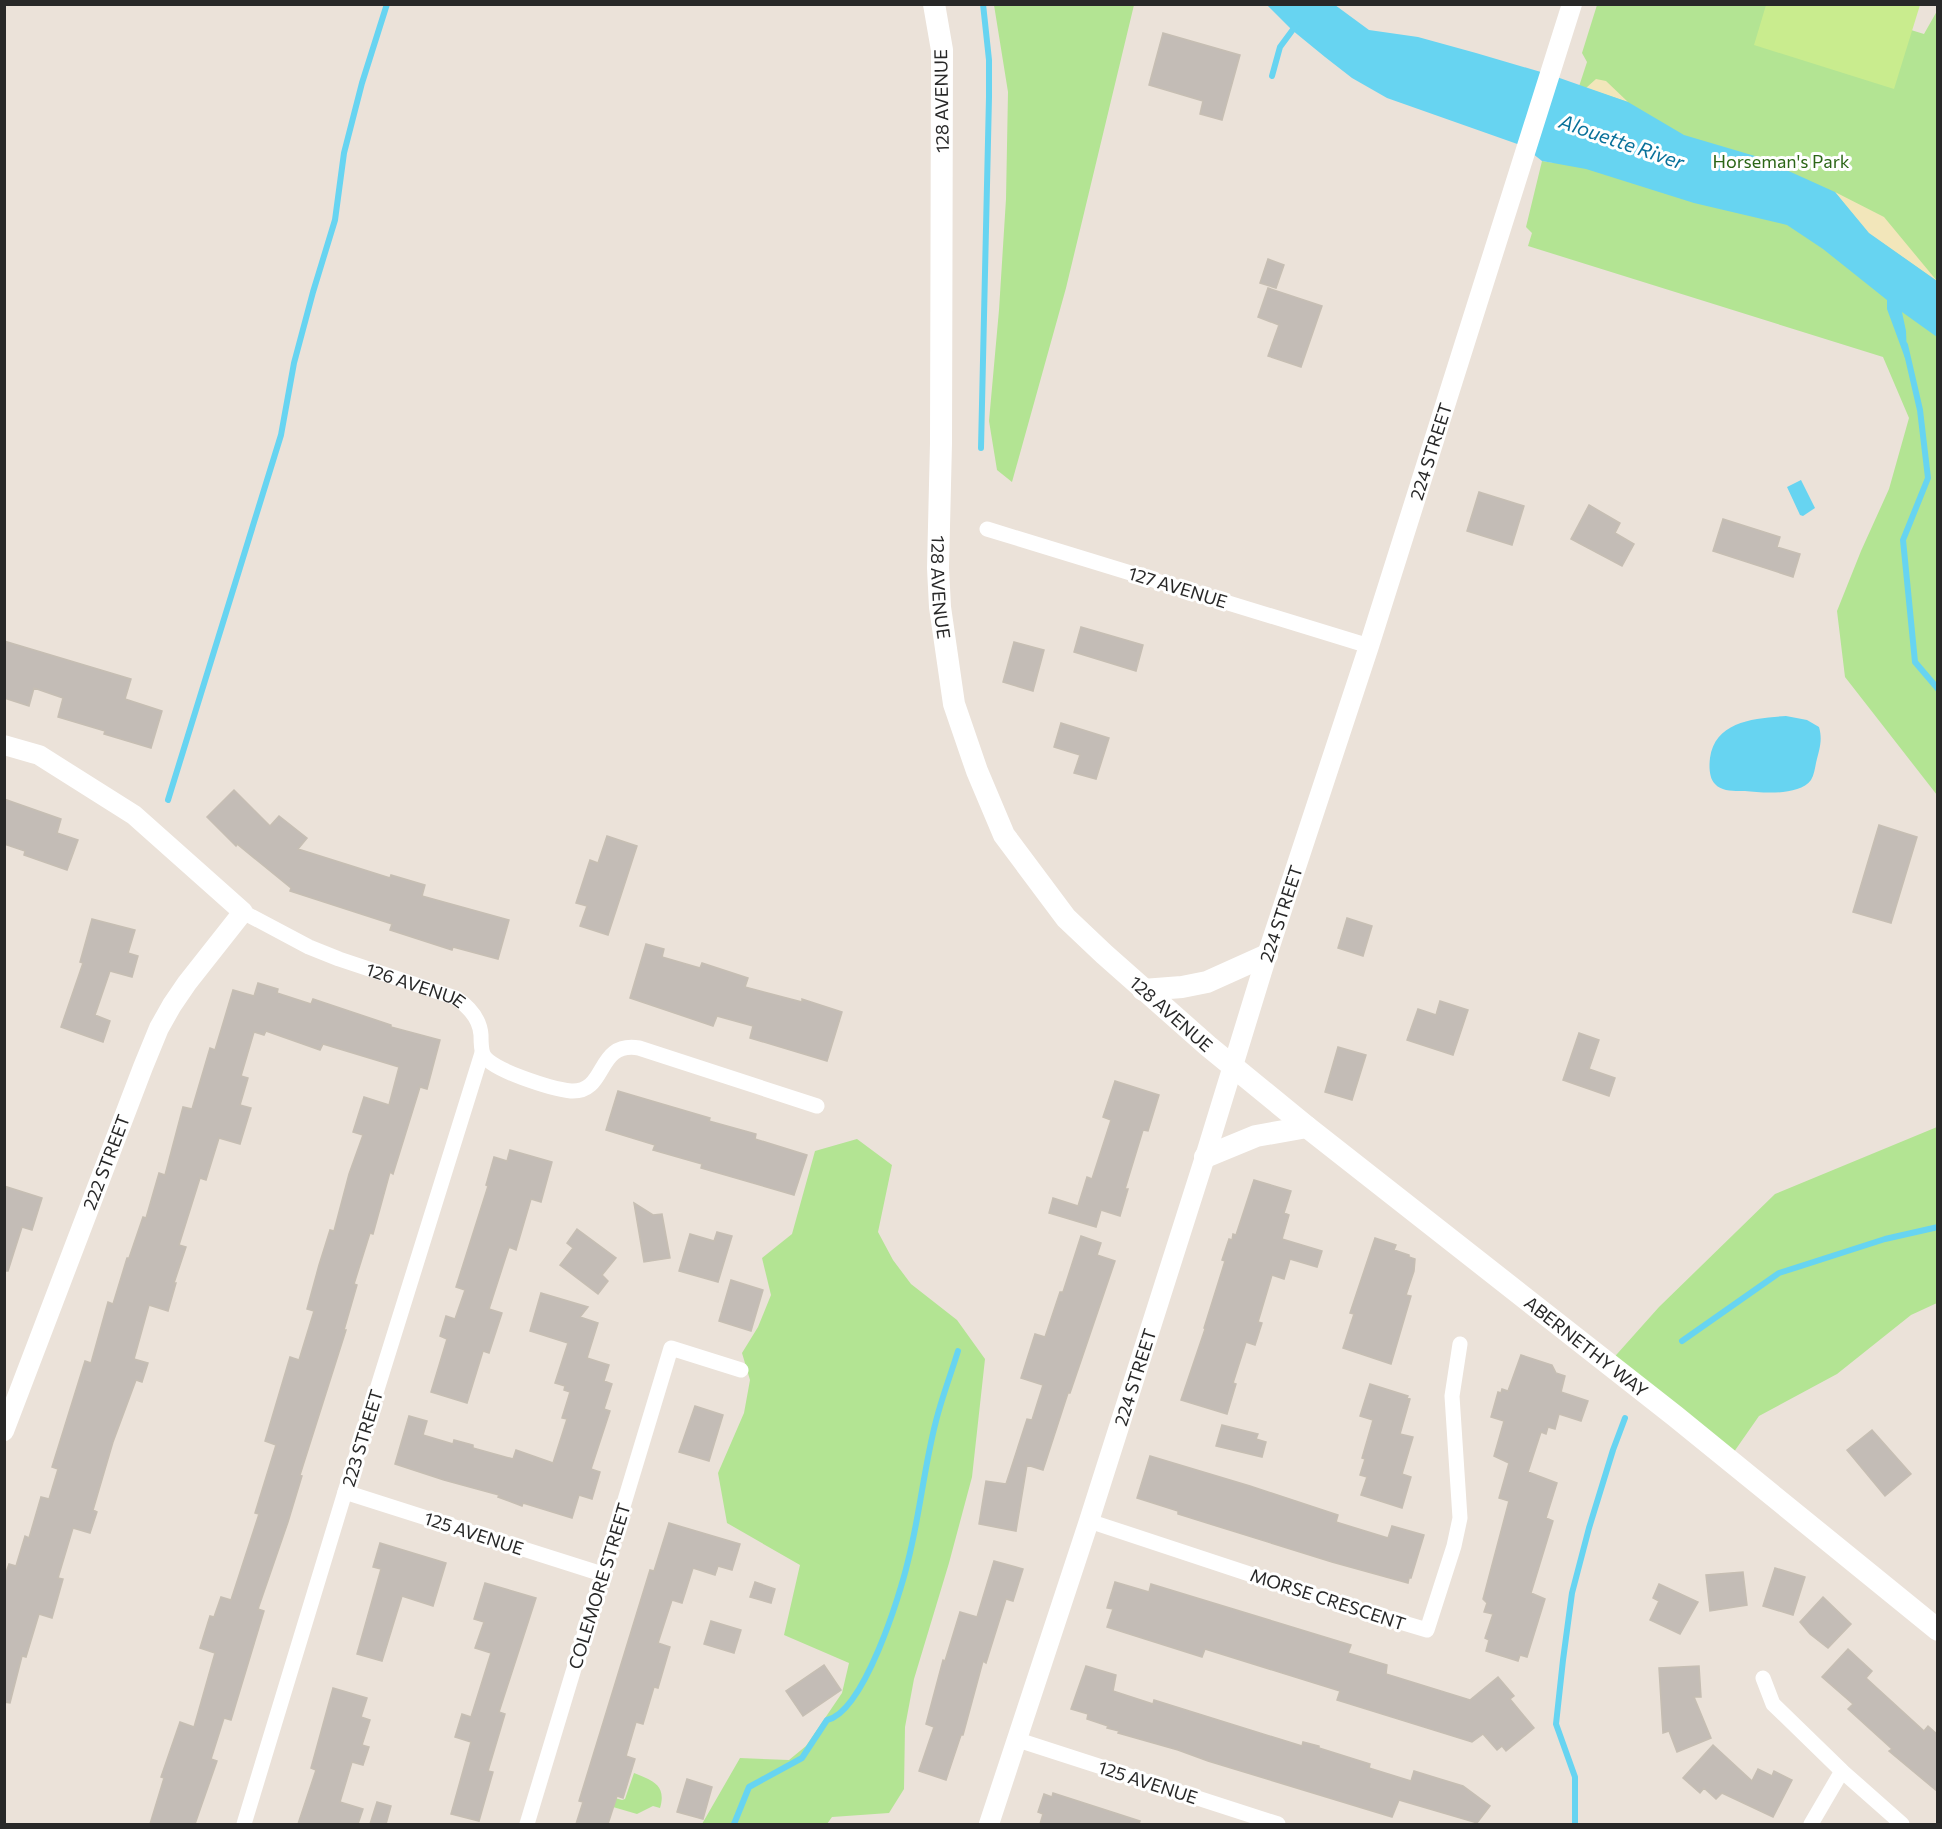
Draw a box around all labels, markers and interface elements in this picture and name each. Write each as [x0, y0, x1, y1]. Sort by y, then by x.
street label: 128 AVENUE [929, 49, 953, 153]
water label: Alouette River [1556, 108, 1688, 174]
park label: Horseman's Park [1712, 150, 1850, 172]
street label: 224 STREET [1405, 400, 1456, 503]
street label: 128 AVENUE [927, 535, 955, 640]
street label: 127 AVENUE [1126, 562, 1230, 612]
street label: 224 STREET [1254, 862, 1307, 965]
street label: 126 AVENUE [363, 958, 470, 1012]
street label: 128 AVENUE [1125, 971, 1217, 1056]
street label: 222 STREET [78, 1111, 134, 1213]
street label: ABERNETHY WAY [1520, 1291, 1653, 1402]
street label: 224 STREET [1109, 1326, 1161, 1429]
street label: 223 STREET [337, 1387, 387, 1489]
street label: COLEMORE STREET [563, 1500, 635, 1672]
street label: 125 AVENUE [422, 1507, 526, 1559]
street label: MORSE CRESCENT [1248, 1563, 1408, 1635]
street label: 125 AVENUE [1096, 1756, 1200, 1808]

